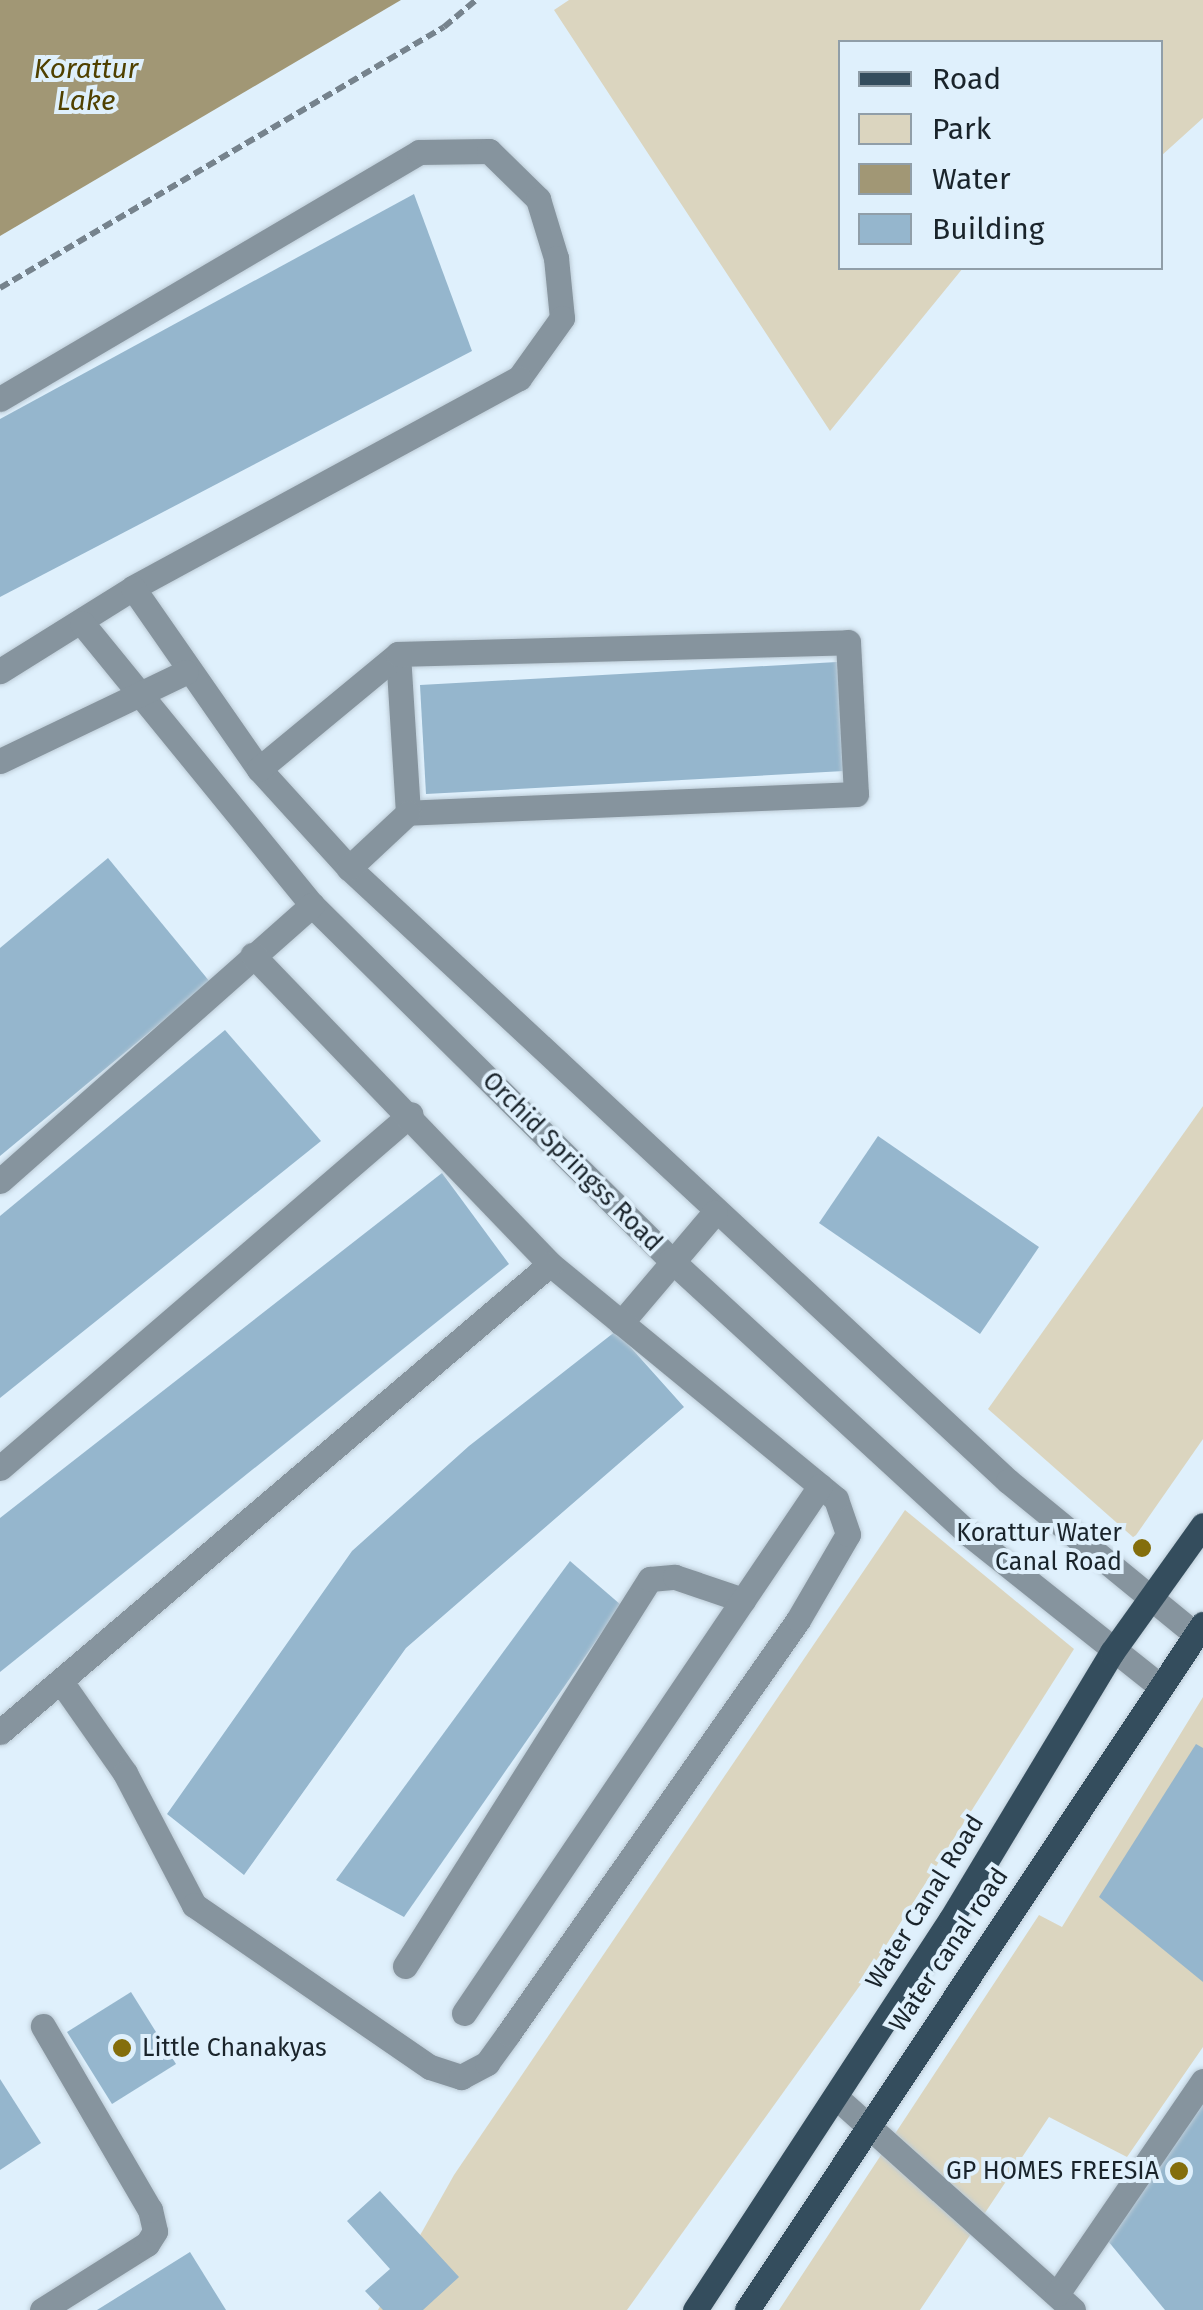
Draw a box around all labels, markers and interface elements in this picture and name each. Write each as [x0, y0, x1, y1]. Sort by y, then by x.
legend [838, 40, 1163, 270]
water label: Korattur Lake [34, 52, 138, 118]
text: Road [932, 61, 1001, 97]
text: Park [932, 111, 991, 147]
text: Water [932, 161, 1011, 197]
text: Building [932, 211, 1044, 247]
street label: Orchid Springss Road [476, 1066, 668, 1258]
place label: Korattur Water Canal Road [956, 1519, 1122, 1578]
marker: Korattur Water Canal Road [1131, 1537, 1153, 1559]
street label: Water Canal Road [860, 1810, 990, 1994]
street label: Water canal road [883, 1862, 1015, 2038]
place label: Little Chanakyas [142, 2033, 327, 2063]
marker: Little Chanakyas [111, 2037, 133, 2059]
place label: GP HOMES FREESIA [946, 2156, 1159, 2186]
marker: GP HOMES FREESIA [1168, 2160, 1190, 2182]

